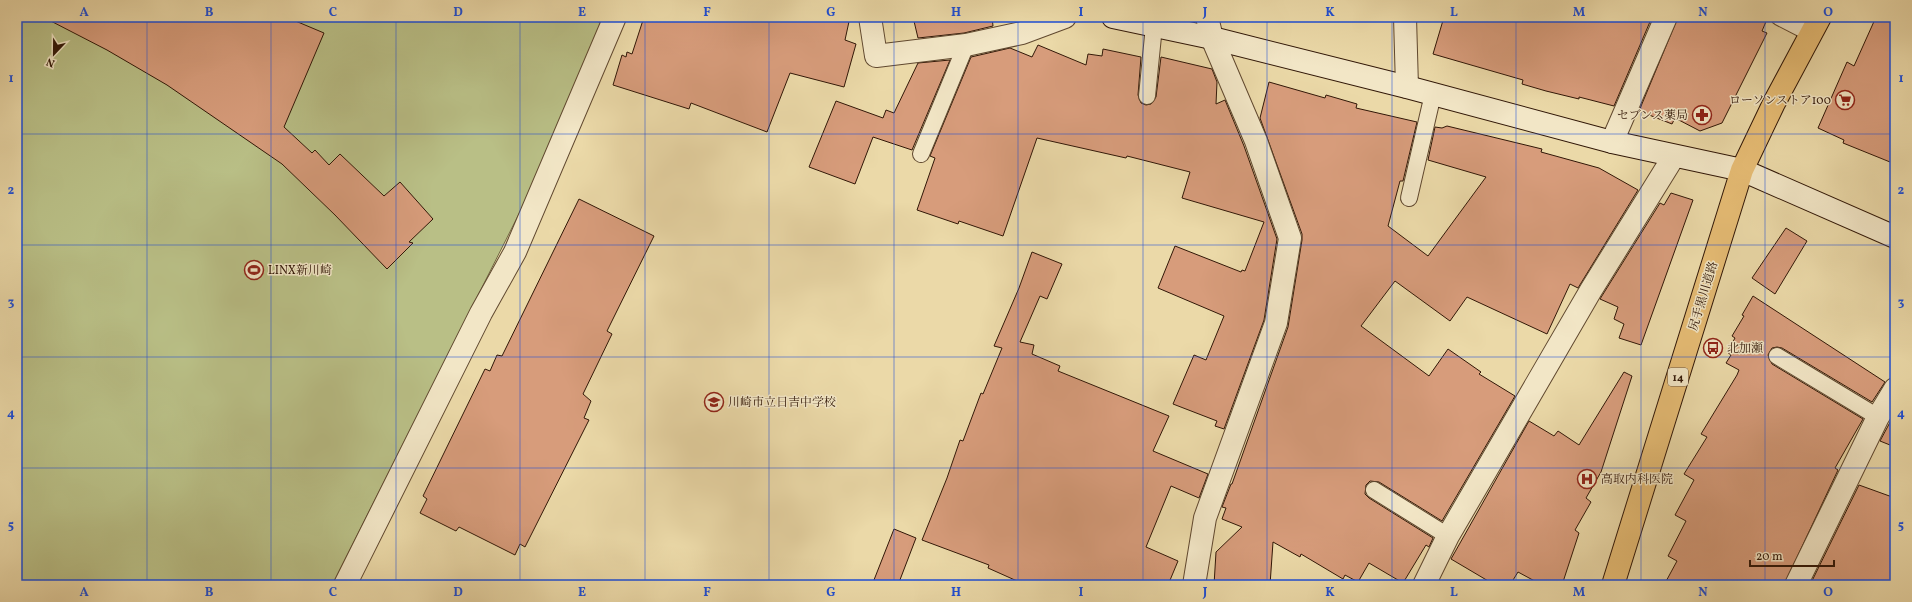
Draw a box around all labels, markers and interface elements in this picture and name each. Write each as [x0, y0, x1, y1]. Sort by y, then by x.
text: A [79, 4, 89, 22]
text: B [205, 4, 214, 22]
text: C [329, 4, 337, 22]
text: D [453, 4, 463, 22]
text: E [578, 4, 586, 22]
text: F [703, 4, 711, 22]
text: G [826, 4, 836, 22]
text: H [951, 4, 961, 22]
text: I [1079, 4, 1084, 22]
text: J [1202, 4, 1208, 22]
text: K [1325, 4, 1335, 22]
text: L [1450, 4, 1458, 22]
text: M [1573, 4, 1586, 22]
text: N [1698, 4, 1708, 22]
text: O [1823, 4, 1833, 22]
north arrow [34, 34, 74, 74]
text: N [44, 53, 57, 70]
text: 1 [8, 70, 14, 88]
text: 1 [1898, 70, 1904, 88]
supermarket icon: ローソンストア100 [1834, 89, 1856, 111]
place label: ローソンストア100 [1729, 93, 1831, 109]
pharmacy icon: セブンス薬局 [1691, 104, 1713, 126]
place label: セブンス薬局 [1617, 108, 1688, 124]
text: 2 [8, 182, 15, 200]
text: 2 [1898, 182, 1905, 200]
sports icon: LINX新川崎 [243, 259, 265, 281]
street label: 尻手黒川道路 [1686, 260, 1722, 333]
place label: LINX新川崎 [268, 263, 332, 279]
text: 3 [8, 294, 15, 312]
text: 3 [1898, 294, 1905, 312]
bus stop icon: 北加瀬 [1702, 337, 1724, 359]
place label: 北加瀬 [1727, 341, 1763, 357]
road number: 14 [1668, 368, 1688, 386]
school or university icon: 川崎市立日吉中学校 [703, 391, 725, 413]
place label: 川崎市立日吉中学校 [728, 395, 836, 411]
text: 4 [7, 405, 15, 423]
text: 4 [1897, 405, 1905, 423]
hospital icon: 高取内科医院 [1576, 468, 1598, 490]
place label: 高取内科医院 [1601, 472, 1673, 488]
text: 5 [8, 517, 14, 535]
text: 5 [1898, 517, 1904, 535]
scale bar [1750, 542, 1834, 568]
text: 20 m [1756, 549, 1783, 565]
text: A [79, 584, 89, 602]
text: B [205, 584, 214, 602]
text: C [329, 584, 337, 602]
text: D [453, 584, 463, 602]
text: E [578, 584, 586, 602]
text: F [703, 584, 711, 602]
text: G [826, 584, 836, 602]
text: H [951, 584, 961, 602]
text: I [1079, 584, 1084, 602]
text: J [1202, 584, 1208, 602]
text: K [1325, 584, 1335, 602]
text: L [1450, 584, 1458, 602]
text: M [1573, 584, 1586, 602]
text: N [1698, 584, 1708, 602]
text: O [1823, 584, 1833, 602]

